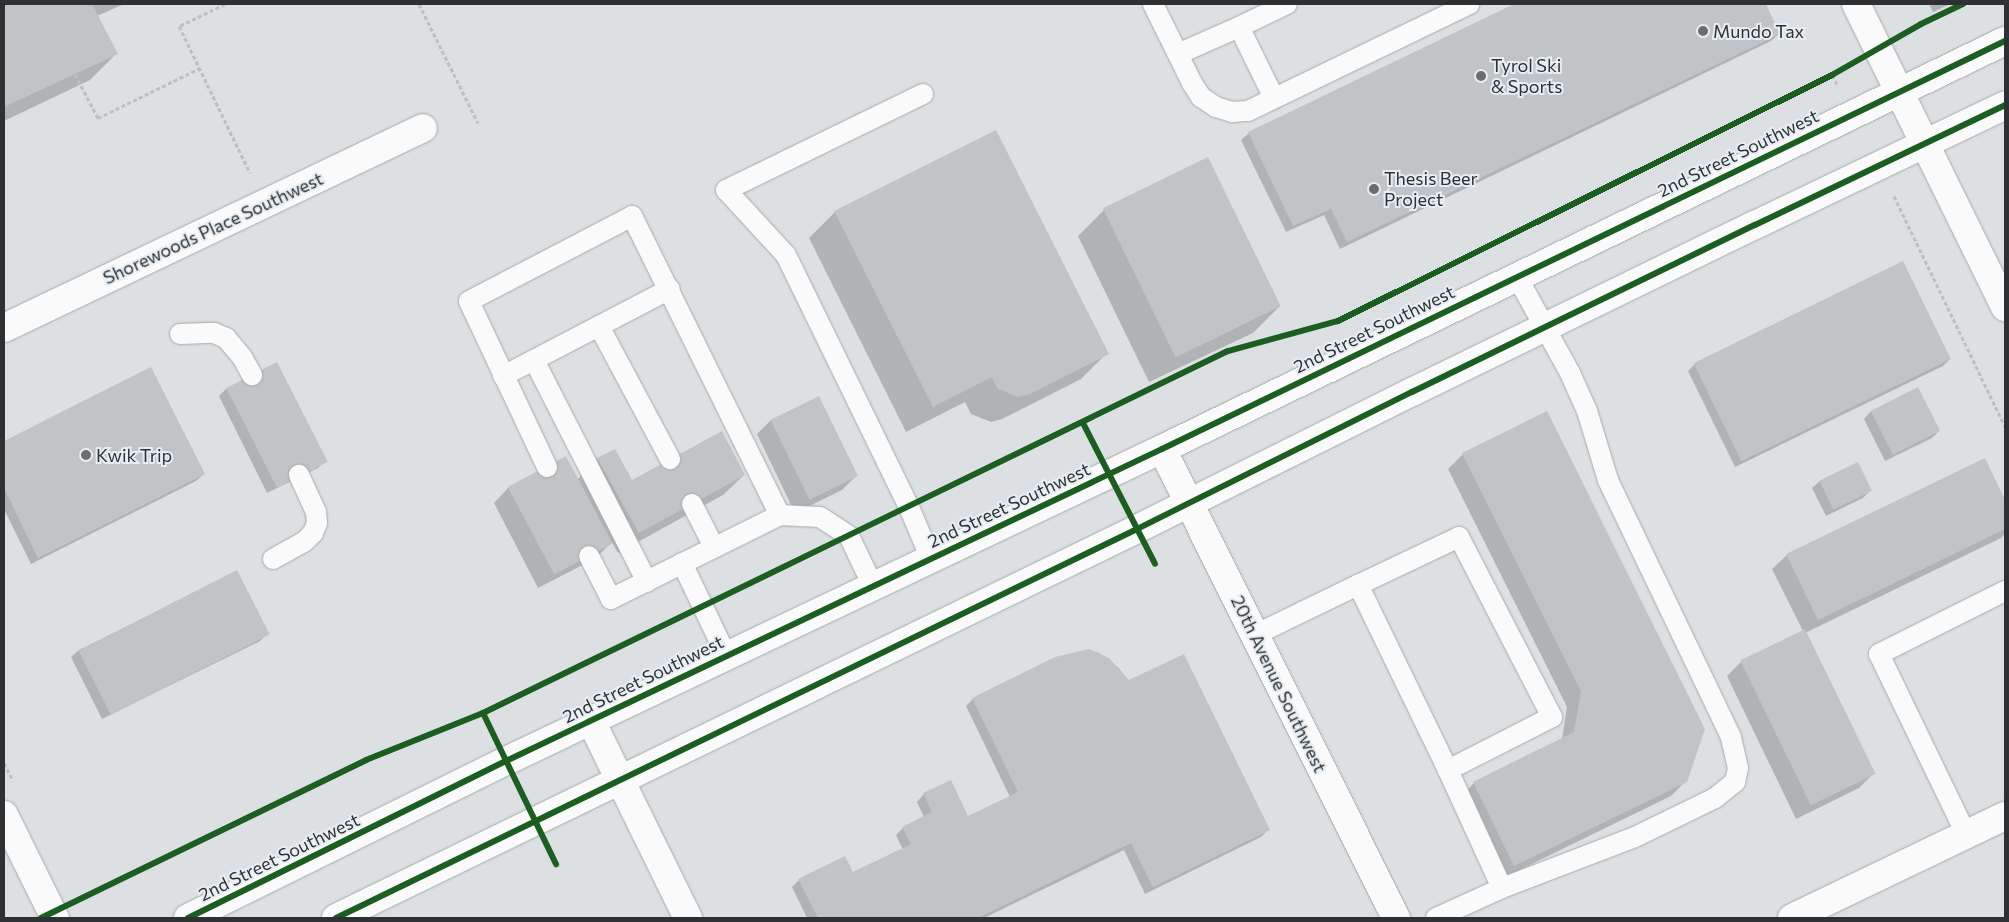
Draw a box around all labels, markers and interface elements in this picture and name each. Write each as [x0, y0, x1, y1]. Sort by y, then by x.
place label: Mundo Tax [1713, 20, 1804, 42]
marker: Mundo Tax [1697, 25, 1709, 37]
place label: Tyrol Ski & Sports [1491, 55, 1562, 98]
marker: Tyrol Ski & Sports [1475, 70, 1487, 82]
street label: 2nd Street Southwest [1654, 105, 1822, 201]
street label: Shorewoods Place Southwest [99, 167, 327, 289]
place label: Thesis Beer Project [1384, 168, 1478, 210]
marker: Thesis Beer Project [1368, 183, 1380, 195]
street label: 2nd Street Southwest [1290, 281, 1458, 377]
place label: Kwik Trip [96, 444, 172, 466]
marker: Kwik Trip [80, 449, 92, 461]
street label: 2nd Street Southwest [924, 458, 1094, 552]
street label: 20th Avenue Southwest [1227, 592, 1331, 776]
street label: 2nd Street Southwest [559, 631, 727, 727]
street label: 2nd Street Southwest [195, 809, 363, 905]

